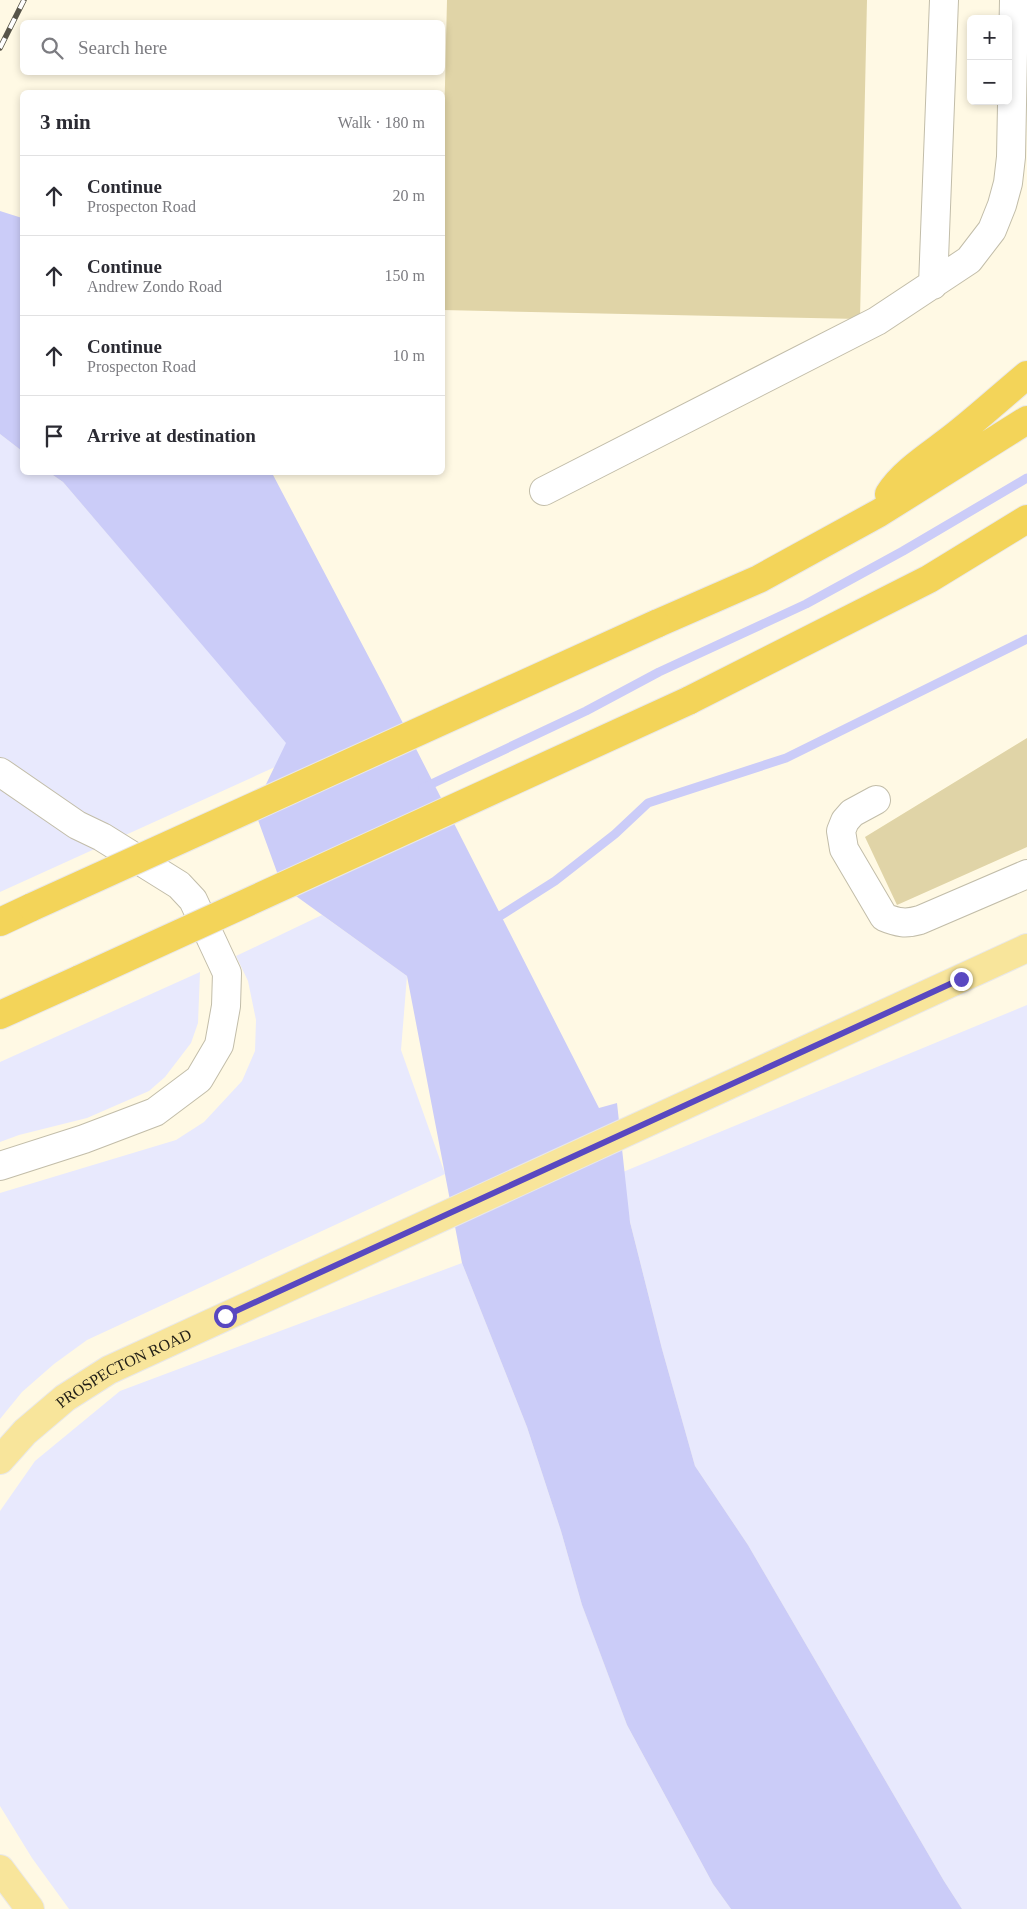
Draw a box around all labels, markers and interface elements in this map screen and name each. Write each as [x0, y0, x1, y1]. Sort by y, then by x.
map controls [967, 15, 1012, 105]
button: + [967, 15, 1012, 60]
search box [20, 20, 445, 75]
icon: search [38, 34, 66, 62]
text: Search here [78, 37, 167, 58]
button: − [967, 60, 1012, 105]
text: 3 min [40, 110, 91, 134]
text: Walk · 180 m [338, 114, 425, 131]
text: Continue [87, 176, 162, 197]
icon: ahead [40, 182, 68, 210]
text: 20 m [393, 187, 425, 204]
text: Prospecton Road [87, 198, 196, 215]
text: Continue [87, 256, 162, 277]
icon: ahead [40, 262, 68, 290]
text: 150 m [385, 267, 425, 284]
text: Andrew Zondo Road [87, 278, 222, 295]
text: Continue [87, 336, 162, 357]
icon: ahead [40, 342, 68, 370]
text: 10 m [393, 347, 425, 364]
text: Prospecton Road [87, 358, 196, 375]
icon: arrive [40, 422, 68, 450]
text: Arrive at destination [87, 425, 256, 446]
route end [950, 968, 973, 991]
route start [214, 1305, 237, 1328]
street label: PROSPECTON ROAD [52, 1325, 194, 1411]

